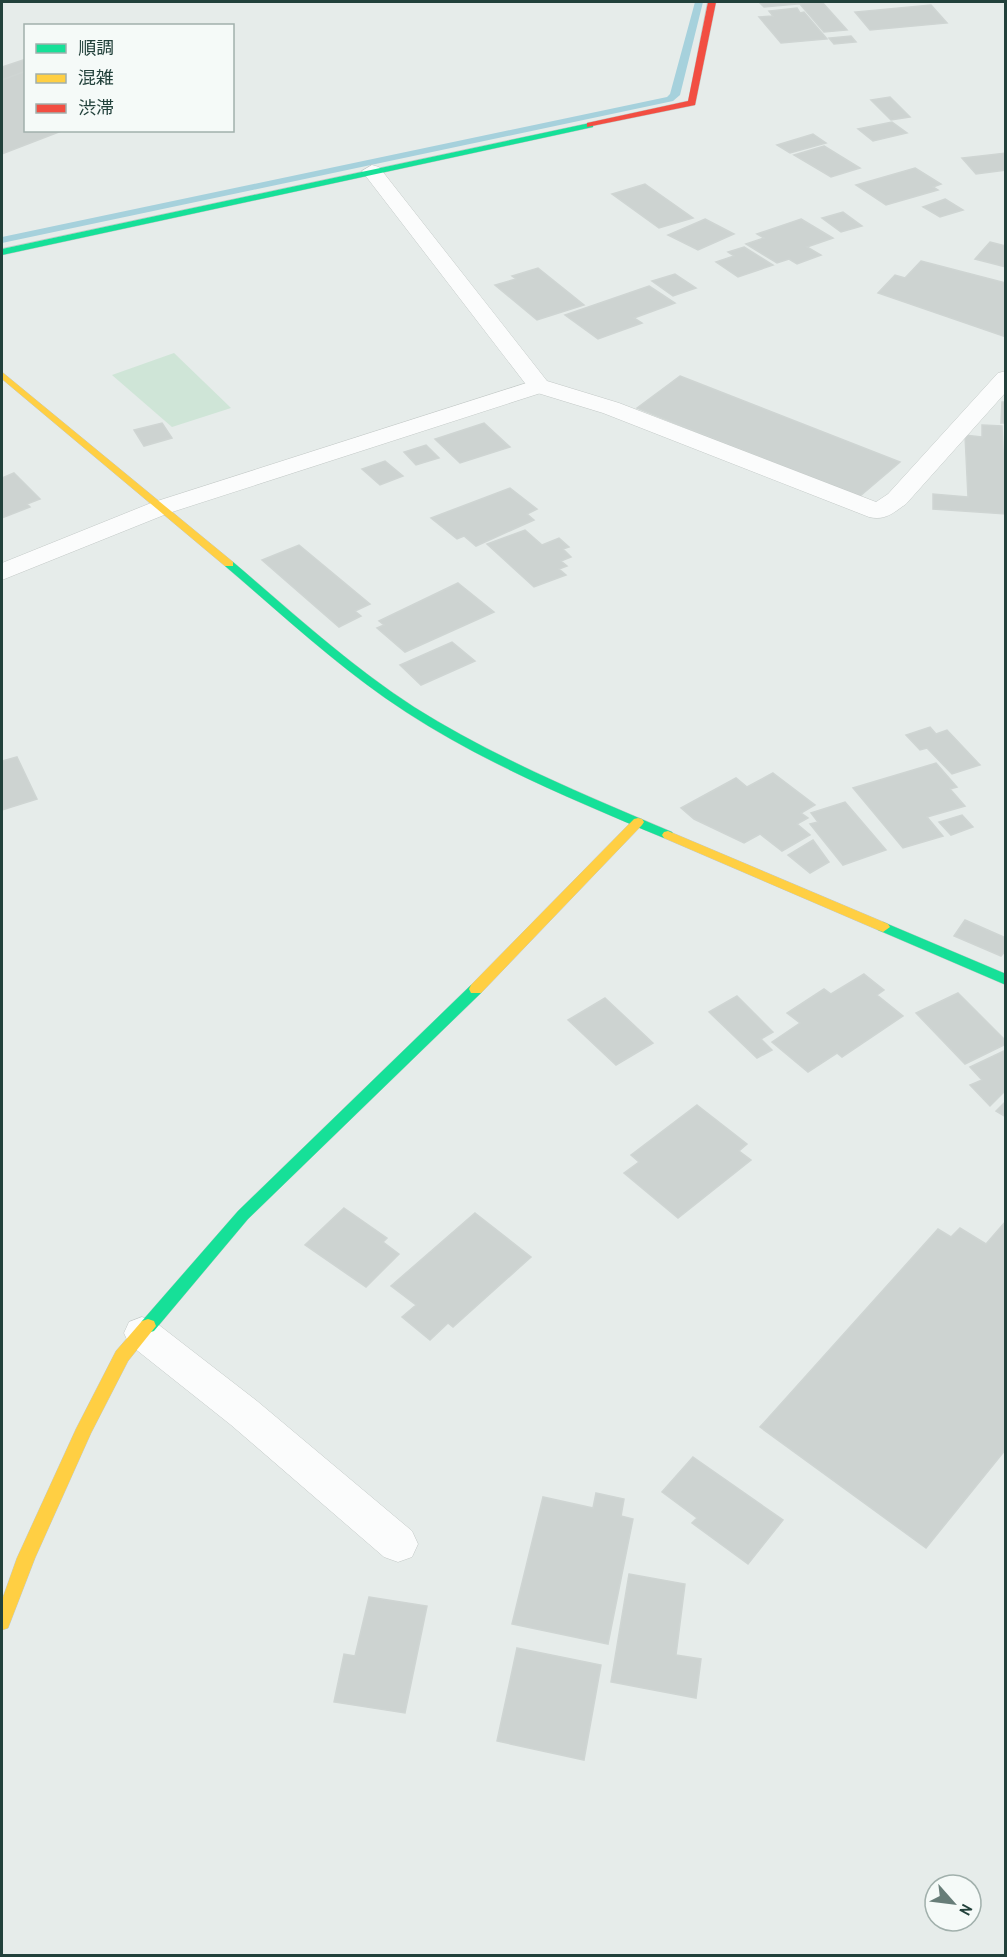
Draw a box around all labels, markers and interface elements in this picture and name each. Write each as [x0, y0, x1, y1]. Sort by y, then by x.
legend [24, 24, 234, 132]
text: 順調 [78, 35, 114, 60]
text: 混雑 [78, 65, 114, 90]
text: 渋滞 [78, 95, 114, 120]
north arrow [923, 1873, 983, 1933]
text: N [954, 1901, 978, 1919]

